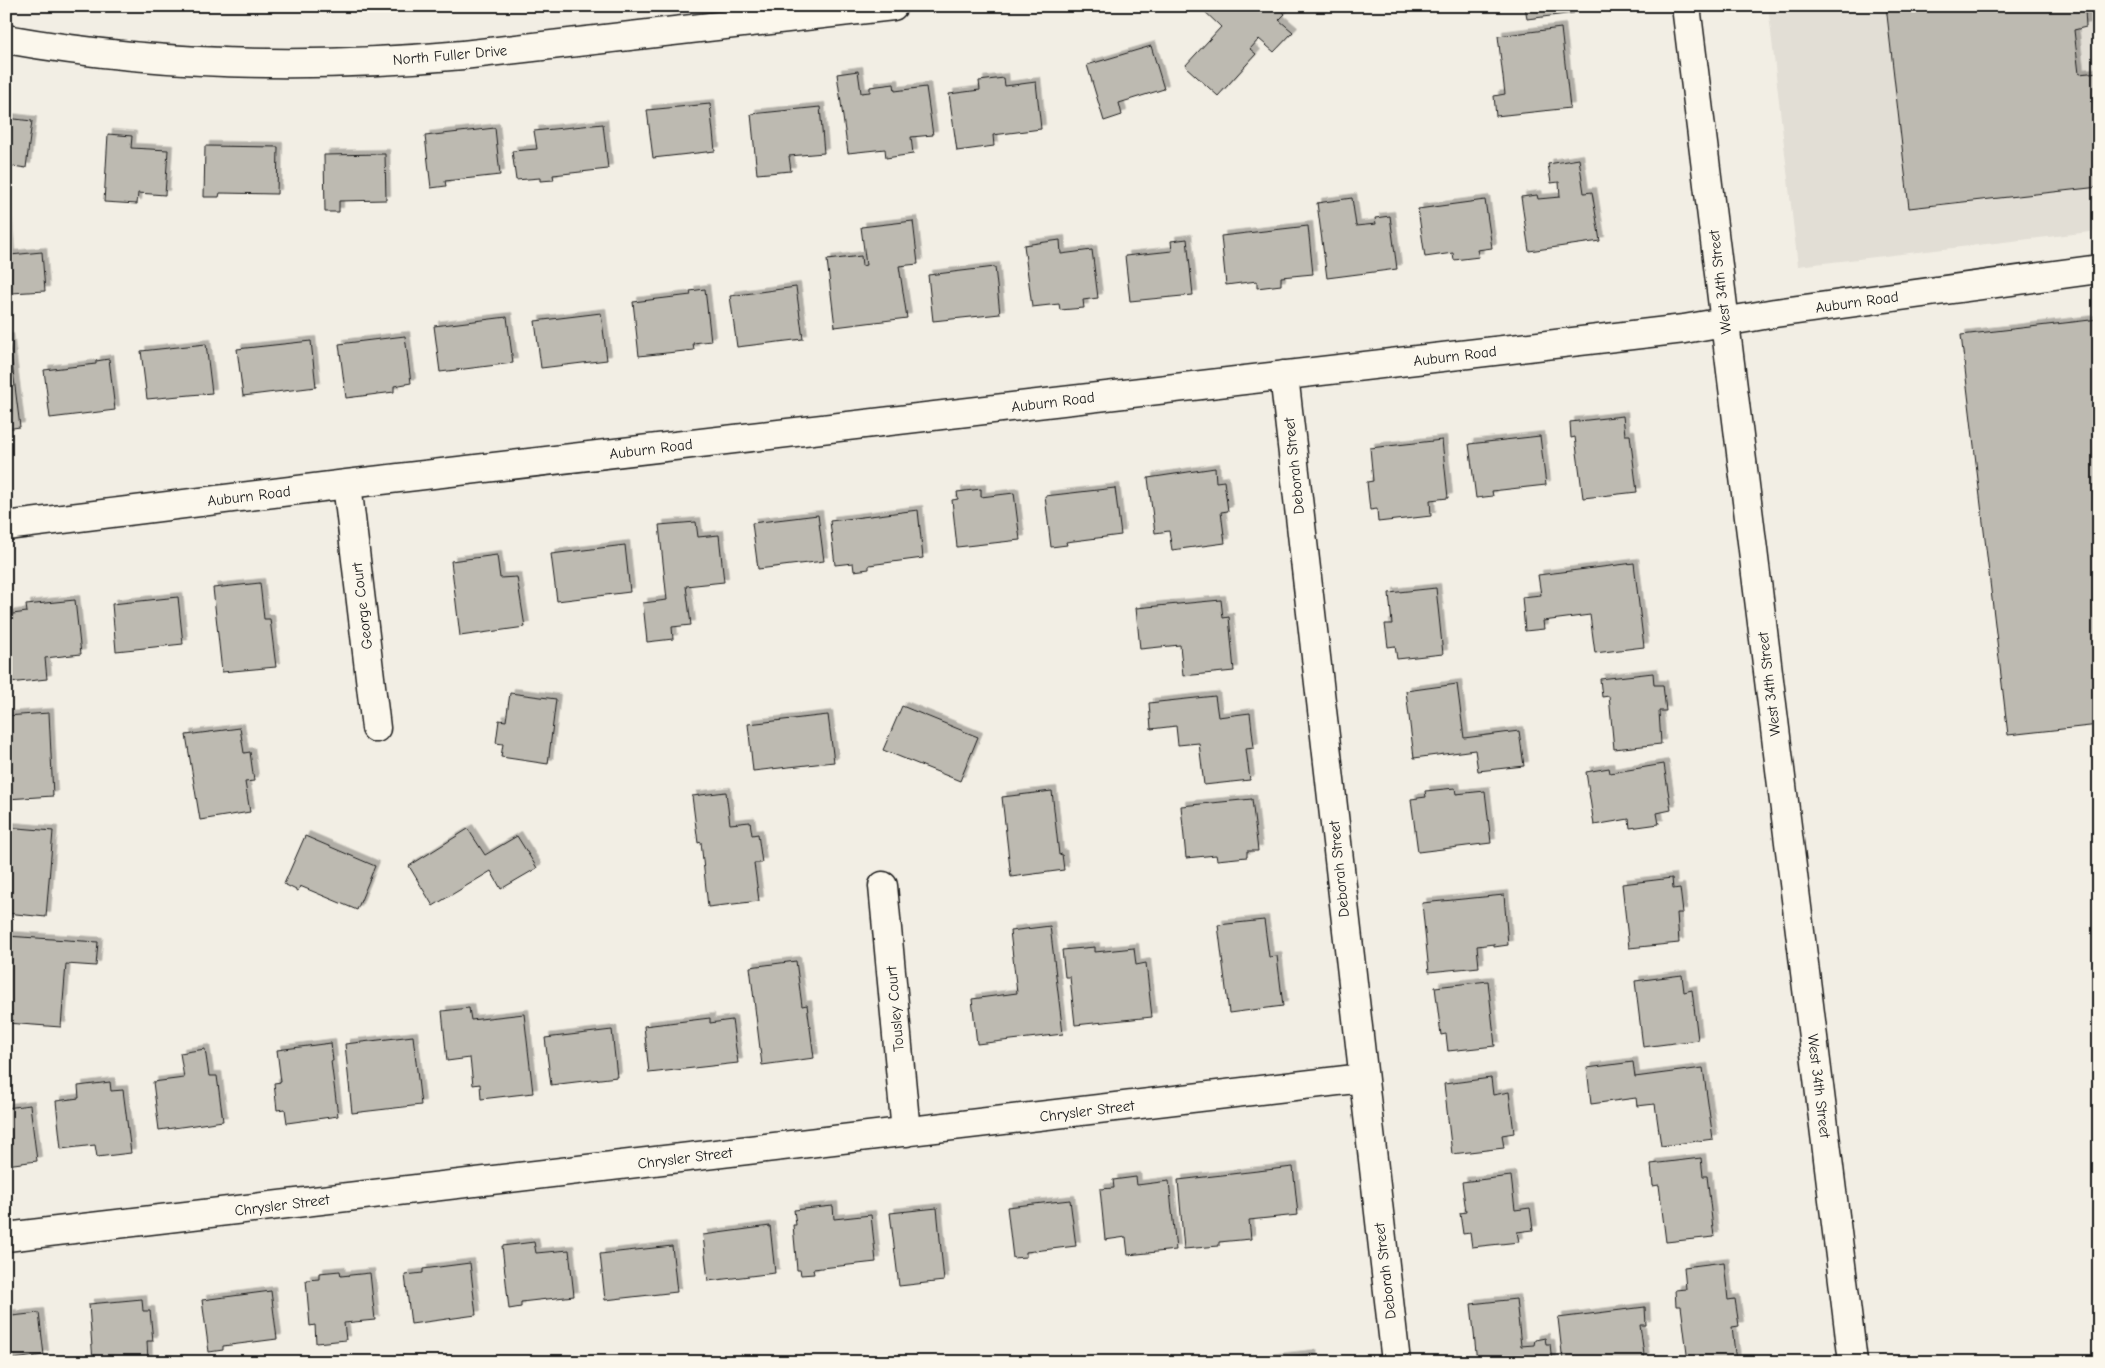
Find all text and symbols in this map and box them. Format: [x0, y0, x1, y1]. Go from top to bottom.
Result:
street label: North Fuller Drive [392, 41, 508, 69]
street label: West 34th Street [1705, 228, 1735, 335]
street label: Auburn Road [1814, 287, 1900, 317]
street label: Auburn Road [1412, 342, 1498, 370]
street label: Auburn Road [1010, 388, 1096, 416]
street label: Deborah Street [1280, 416, 1308, 515]
street label: Auburn Road [608, 435, 694, 463]
street label: Auburn Road [206, 482, 292, 510]
street label: George Court [348, 561, 376, 650]
street label: West 34th Street [1754, 630, 1784, 737]
street label: Deborah Street [1325, 819, 1353, 918]
street label: Tousley Court [882, 965, 908, 1053]
street label: West 34th Street [1804, 1033, 1834, 1140]
street label: Chrysler Street [1039, 1096, 1136, 1126]
street label: Chrysler Street [637, 1143, 734, 1173]
street label: Chrysler Street [234, 1190, 331, 1220]
street label: Deborah Street [1370, 1221, 1400, 1320]

